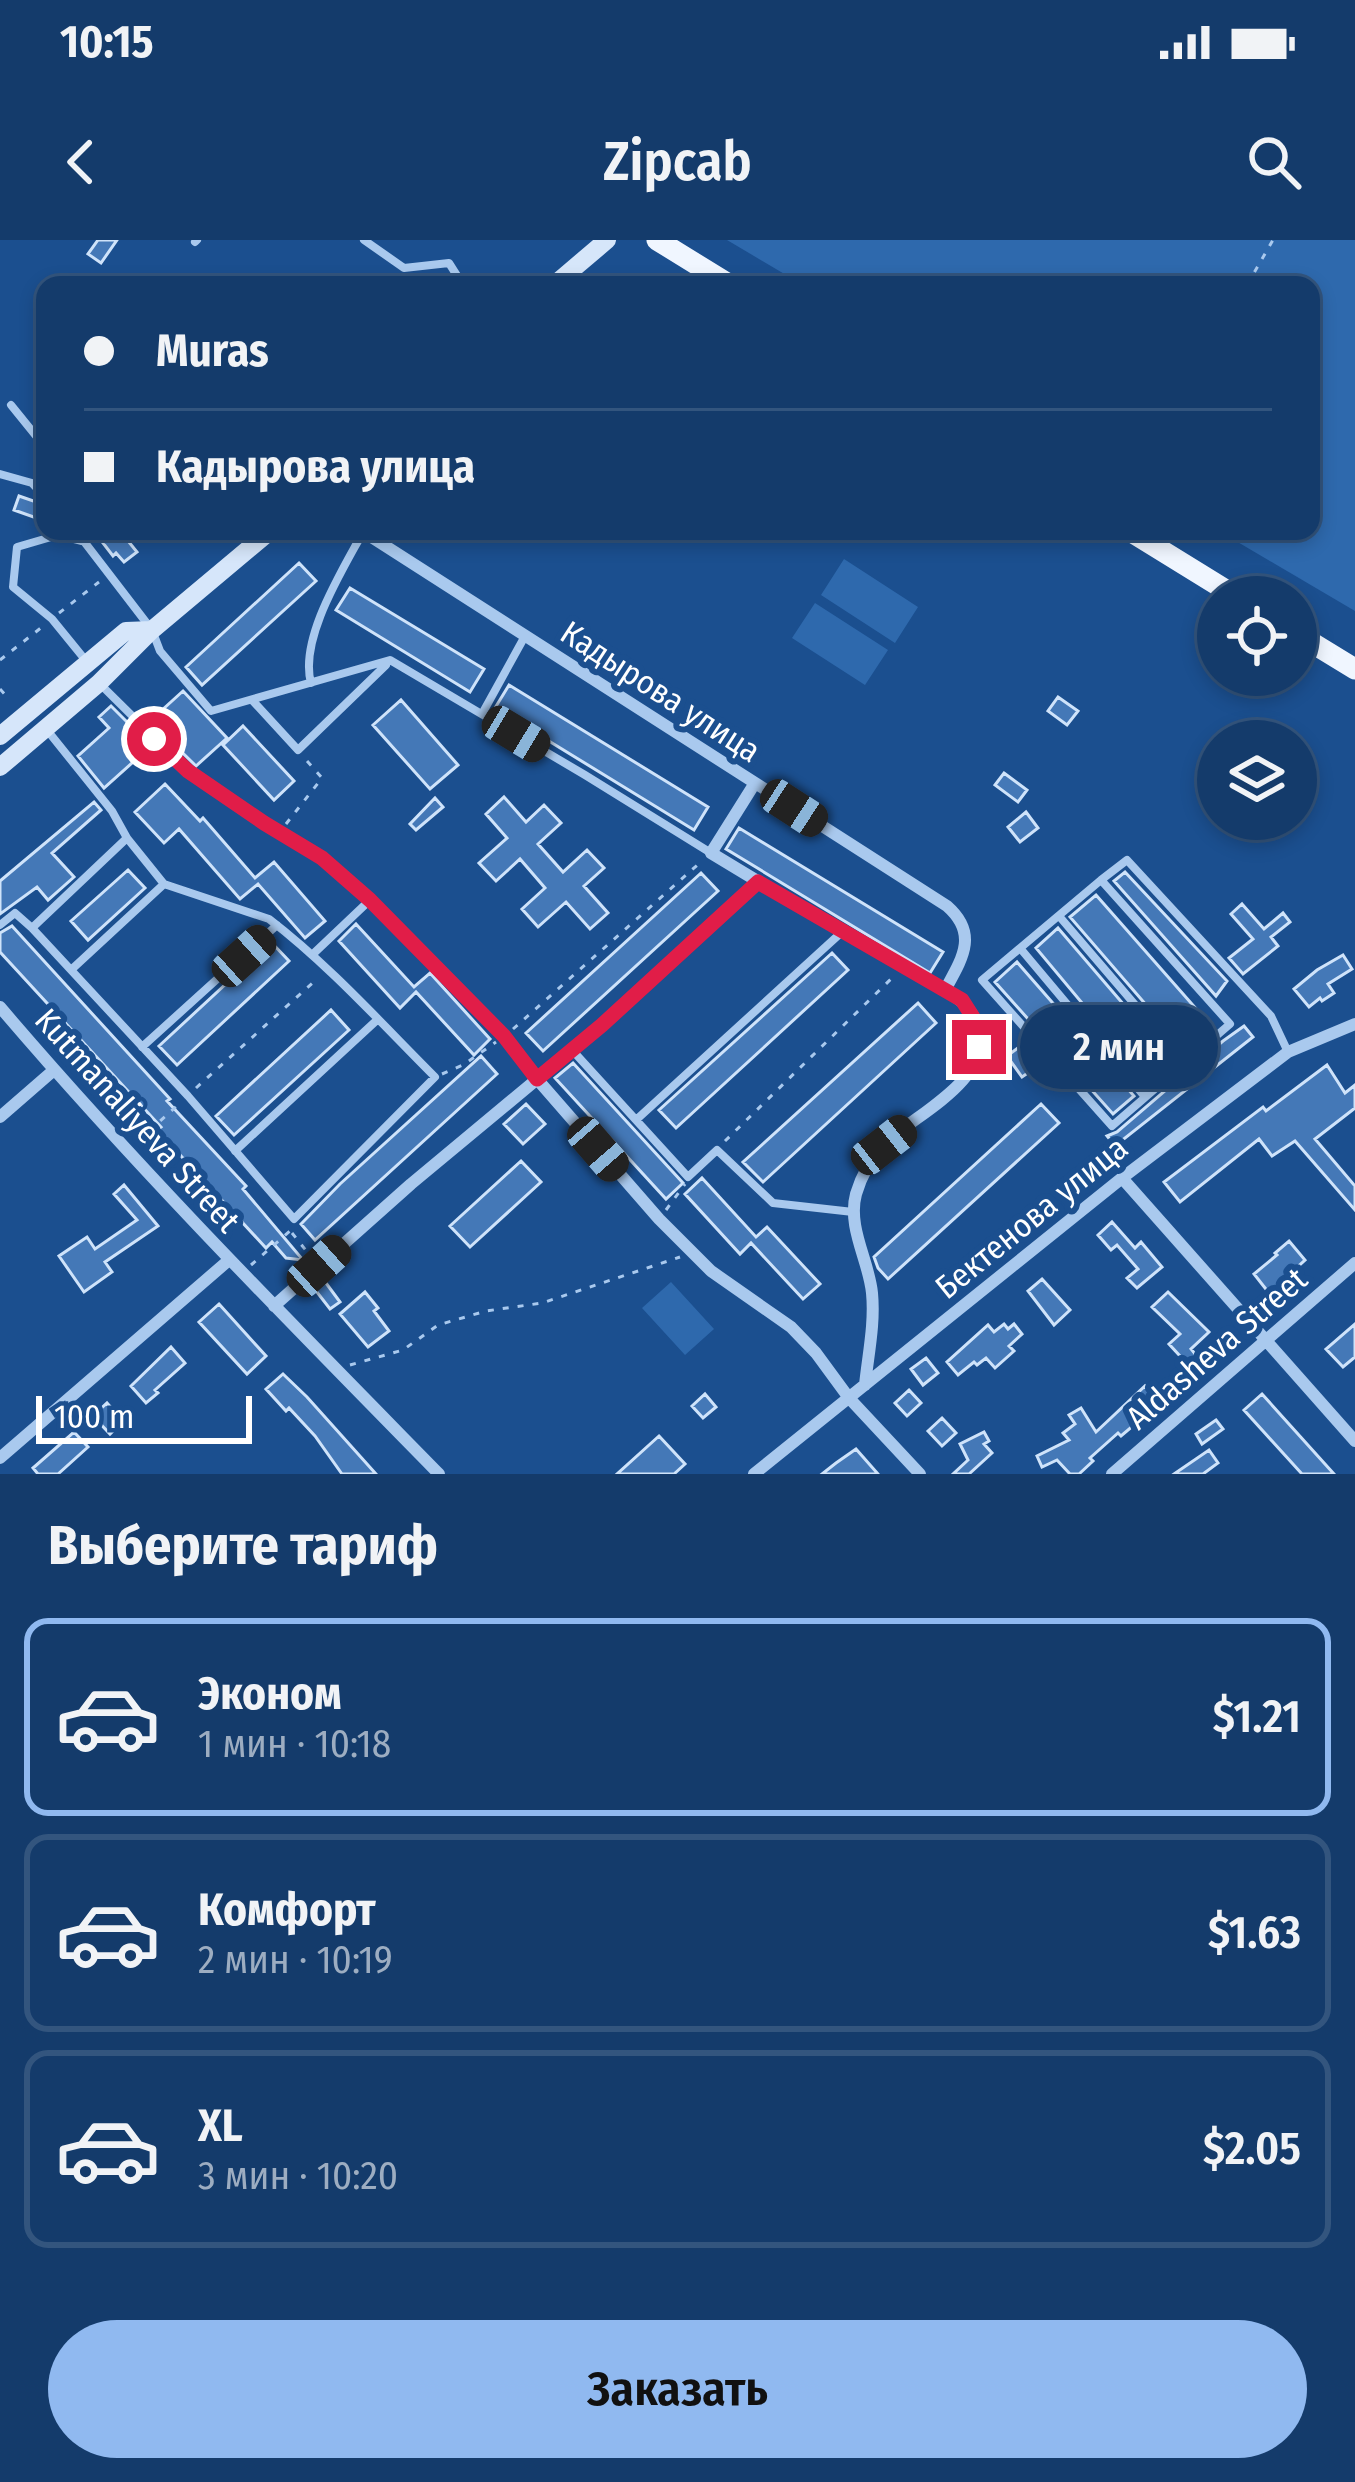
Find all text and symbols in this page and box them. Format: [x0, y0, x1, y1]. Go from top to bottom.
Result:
text: 10:15 [60, 15, 154, 69]
icon: back [48, 129, 114, 195]
icon: search [1241, 129, 1307, 195]
text: Zipcab [603, 130, 752, 194]
text: Muras [156, 324, 269, 378]
text: Кадырова улица [156, 440, 475, 494]
map controls [1197, 576, 1317, 840]
button: locate [1197, 576, 1317, 696]
street label: Кадырова улица [553, 612, 768, 771]
car [476, 700, 556, 768]
route start [127, 712, 181, 766]
button: layers [1197, 720, 1317, 840]
car [754, 773, 834, 843]
car [205, 919, 283, 993]
street label: Kutmanaliyeva Street [26, 1001, 248, 1241]
callout: 2 мин [1021, 1005, 1219, 1089]
route end [952, 1020, 1006, 1074]
text: 2 мин [1073, 1024, 1165, 1070]
car [845, 1109, 923, 1181]
car [561, 1110, 635, 1188]
street label: Бектенова улица [927, 1128, 1136, 1308]
car [280, 1229, 358, 1303]
street label: Aldasheva Street [1118, 1259, 1315, 1438]
scale bar [36, 1390, 252, 1443]
text: 100 m [54, 1397, 134, 1437]
text: Выберите тариф [48, 1514, 438, 1578]
icon: car [54, 1663, 162, 1771]
text: Эконом [198, 1667, 342, 1721]
text: $1.21 [1213, 1690, 1301, 1744]
text: 1 мин · 10:18 [198, 1721, 391, 1767]
icon: car [54, 1879, 162, 1987]
text: Комфорт [198, 1883, 376, 1937]
text: $1.63 [1208, 1906, 1301, 1960]
text: 2 мин · 10:19 [198, 1937, 393, 1983]
icon: car [54, 2095, 162, 2203]
text: XL [198, 2099, 243, 2153]
text: $2.05 [1203, 2122, 1301, 2176]
text: 3 мин · 10:20 [198, 2153, 398, 2199]
button: Заказать [48, 2320, 1307, 2458]

